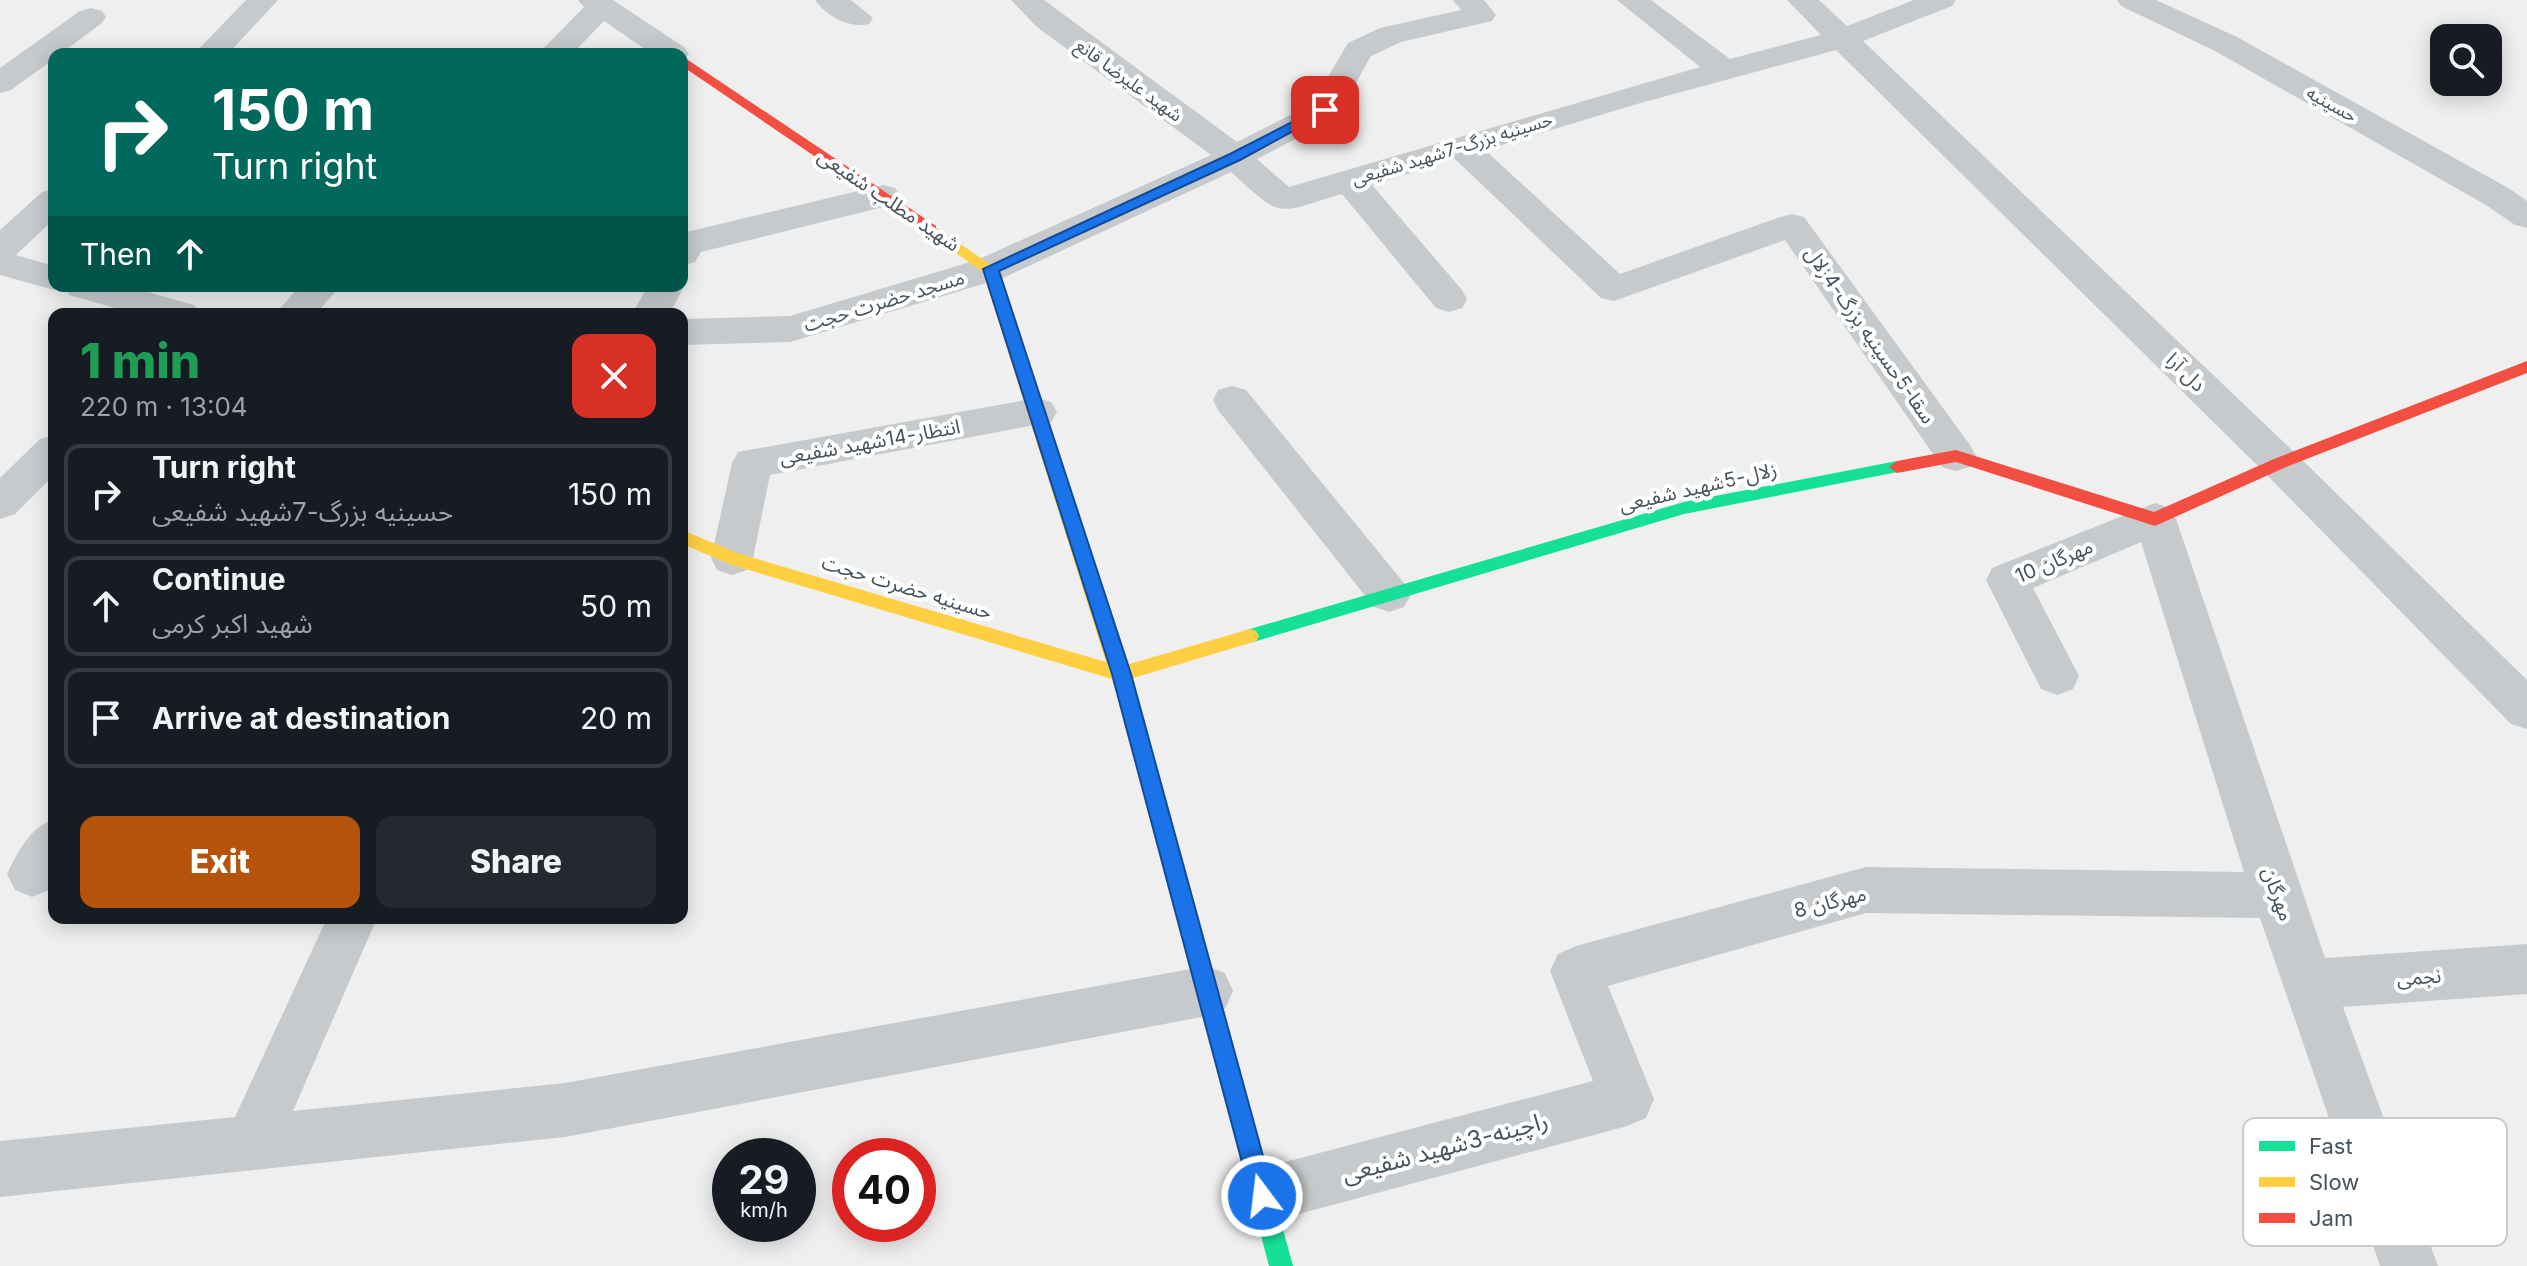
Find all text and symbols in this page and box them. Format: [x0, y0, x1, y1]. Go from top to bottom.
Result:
map controls [2430, 24, 2502, 96]
button: search [2430, 24, 2502, 96]
street label: شهید علیرضا قانع [1069, 34, 1186, 129]
text: 150 m [212, 76, 374, 144]
pin [1291, 76, 1359, 144]
icon: right [80, 80, 184, 184]
street label: حسینیه [2303, 82, 2361, 126]
icon: arrive [1303, 88, 1347, 132]
street label: حسینیه بزرگ-7شهید شفیعی [1349, 108, 1555, 190]
text: Turn right [212, 144, 377, 188]
street label: شهید مطلب شفیعی [814, 144, 964, 256]
icon: ahead [168, 232, 212, 276]
text: Then [80, 236, 152, 272]
street label: سقا-5حسینیه بزرگ-4زلال [1800, 242, 1940, 428]
street label: مسجد حضرت حجت [801, 265, 967, 337]
text: 1 min [80, 331, 200, 390]
button: close [572, 334, 656, 418]
street label: دل آرا [2161, 348, 2211, 396]
text: 220 m · 13:04 [80, 391, 248, 422]
street label: انتظار-14شهید شفیعی [778, 414, 962, 470]
text: Turn right [152, 449, 296, 485]
street label: زلال-5شهید شفیعی [1617, 457, 1779, 517]
icon: right [84, 472, 128, 516]
text: 150 m [568, 476, 652, 512]
text: حسینیه بزرگ-7شهید شفیعی [152, 496, 453, 527]
street label: مهرگان 10 [2012, 534, 2096, 588]
street label: حسینیه حضرت حجت [819, 550, 995, 624]
text: Continue [152, 561, 286, 597]
icon: ahead [84, 584, 128, 628]
text: 50 m [580, 588, 652, 624]
text: شهید اکبر کرمی [152, 608, 313, 639]
icon: arrive [84, 696, 128, 740]
text: Arrive at destination [152, 700, 450, 736]
text: 20 m [580, 700, 652, 736]
button: Exit [80, 816, 360, 908]
button: Share [376, 816, 656, 908]
street label: مهرگان [2257, 864, 2299, 924]
street label: مهرگان 8 [1791, 881, 1869, 923]
street label: نجمی [2396, 963, 2442, 991]
street label: راچینه-3شهید شفیعی [1339, 1106, 1551, 1189]
legend [2243, 1118, 2507, 1246]
text: Fast [2309, 1133, 2353, 1159]
speed limit sign: 40 [832, 1138, 936, 1242]
position arrow [1220, 1154, 1304, 1238]
text: 29 [738, 1155, 790, 1204]
text: Slow [2309, 1169, 2359, 1195]
text: km/h [740, 1198, 788, 1222]
text: Jam [2309, 1205, 2353, 1231]

